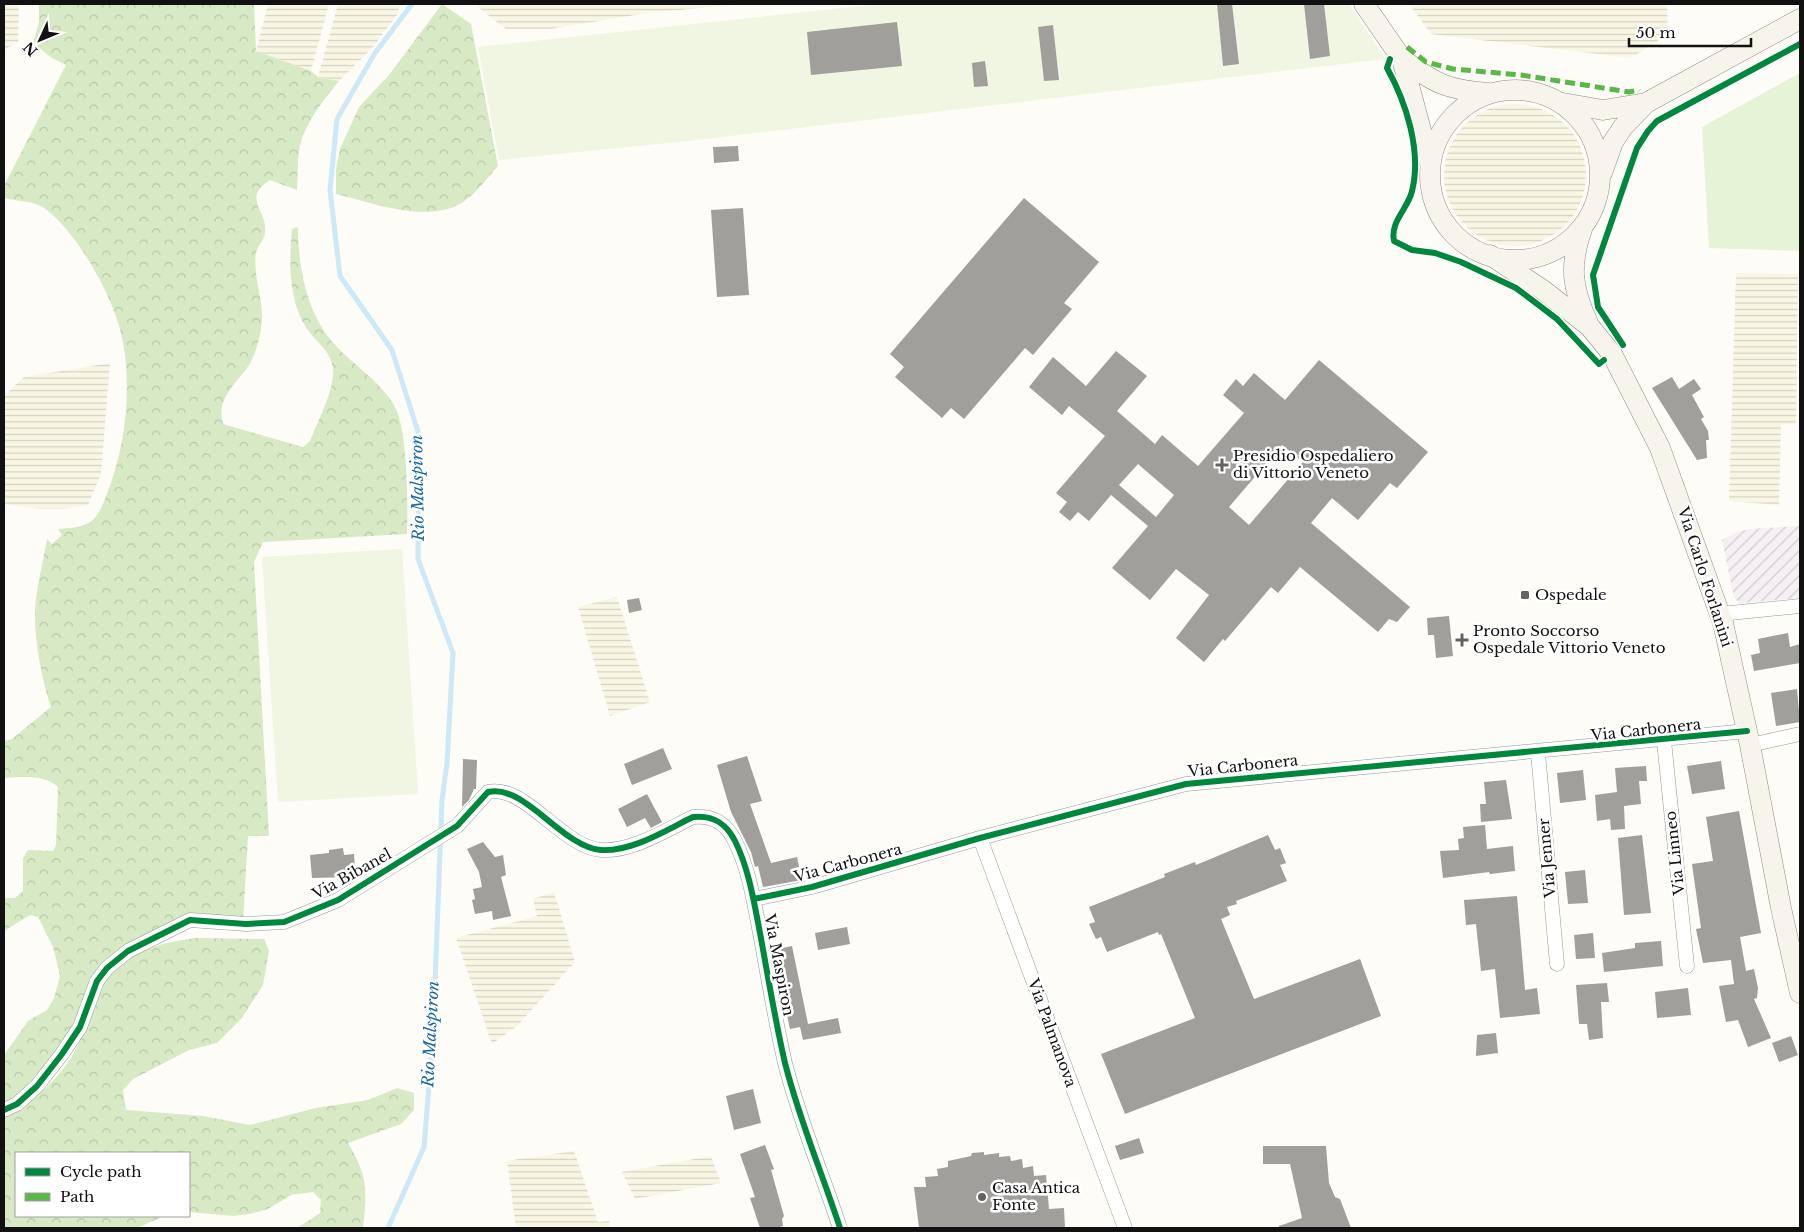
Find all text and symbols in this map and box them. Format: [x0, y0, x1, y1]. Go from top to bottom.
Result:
north arrow [15, 15, 65, 65]
scale bar [1629, 15, 1752, 47]
text: 50 m [1636, 23, 1676, 42]
text: N [20, 38, 42, 60]
water label: Rio Malspiron [406, 435, 428, 542]
place label: Presidio Ospedaliero di Vittorio Veneto [1233, 446, 1394, 482]
marker: Presidio Ospedaliero di Vittorio Veneto [1215, 458, 1229, 472]
street label: Via Carlo Forlanini [1674, 503, 1737, 649]
place label: Ospedale [1535, 585, 1607, 604]
marker: Ospedale [1519, 589, 1531, 601]
place label: Pronto Soccorso Ospedale Vittorio Veneto [1473, 621, 1666, 657]
marker: Pronto Soccorso Ospedale Vittorio Veneto [1455, 633, 1469, 647]
street label: Via Carbonera [1589, 714, 1703, 745]
street label: Via Carbonera [1186, 750, 1300, 781]
street label: Via Linneo [1661, 810, 1688, 897]
street label: Via Jenner [1533, 817, 1560, 900]
street label: Via Carbonera [791, 839, 904, 886]
street label: Via Bibanel [308, 844, 395, 904]
street label: Via Maspiron [760, 912, 799, 1017]
street label: Via Palmanova [1024, 975, 1081, 1090]
water label: Rio Malspiron [417, 980, 443, 1089]
legend [15, 1152, 190, 1217]
text: Cycle path [60, 1162, 142, 1181]
place label: Casa Antica Fonte [992, 1178, 1081, 1214]
text: Path [60, 1187, 94, 1206]
marker: Casa Antica Fonte [976, 1191, 988, 1203]

